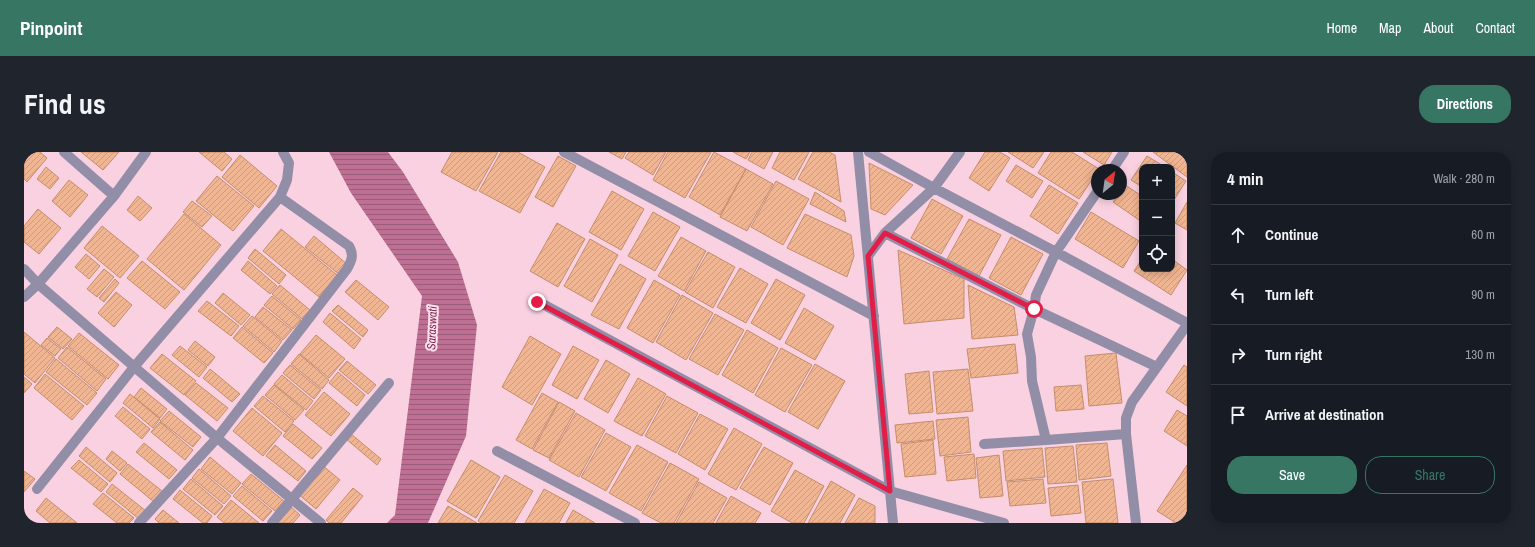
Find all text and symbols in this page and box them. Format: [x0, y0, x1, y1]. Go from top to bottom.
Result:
text: Pinpoint [20, 15, 82, 41]
text: Home [1326, 19, 1357, 37]
text: Map [1379, 19, 1401, 37]
text: About [1423, 19, 1453, 37]
text: Contact [1475, 19, 1515, 37]
text: Find us [24, 85, 106, 123]
button: Directions [1419, 85, 1511, 123]
north arrow [1091, 164, 1127, 200]
map controls [1139, 164, 1175, 272]
button: + [1139, 164, 1175, 200]
text: 4 min [1227, 167, 1263, 190]
text: Walk · 280 m [1433, 170, 1495, 187]
button: − [1139, 200, 1175, 236]
icon: ahead [1227, 224, 1249, 246]
text: Continue [1265, 224, 1318, 245]
text: 60 m [1471, 226, 1495, 243]
button: locate [1139, 236, 1175, 272]
icon: left [1227, 284, 1249, 306]
text: Turn left [1265, 284, 1313, 305]
text: 90 m [1471, 286, 1495, 303]
route end [528, 293, 546, 311]
route start [1025, 300, 1043, 318]
water label: Saraswati [423, 306, 441, 350]
icon: right [1227, 344, 1249, 366]
text: Turn right [1265, 344, 1322, 365]
text: 130 m [1465, 346, 1495, 363]
icon: arrive [1227, 404, 1249, 426]
text: Arrive at destination [1265, 404, 1384, 425]
button: Save [1227, 456, 1357, 494]
button: Share [1365, 456, 1495, 494]

